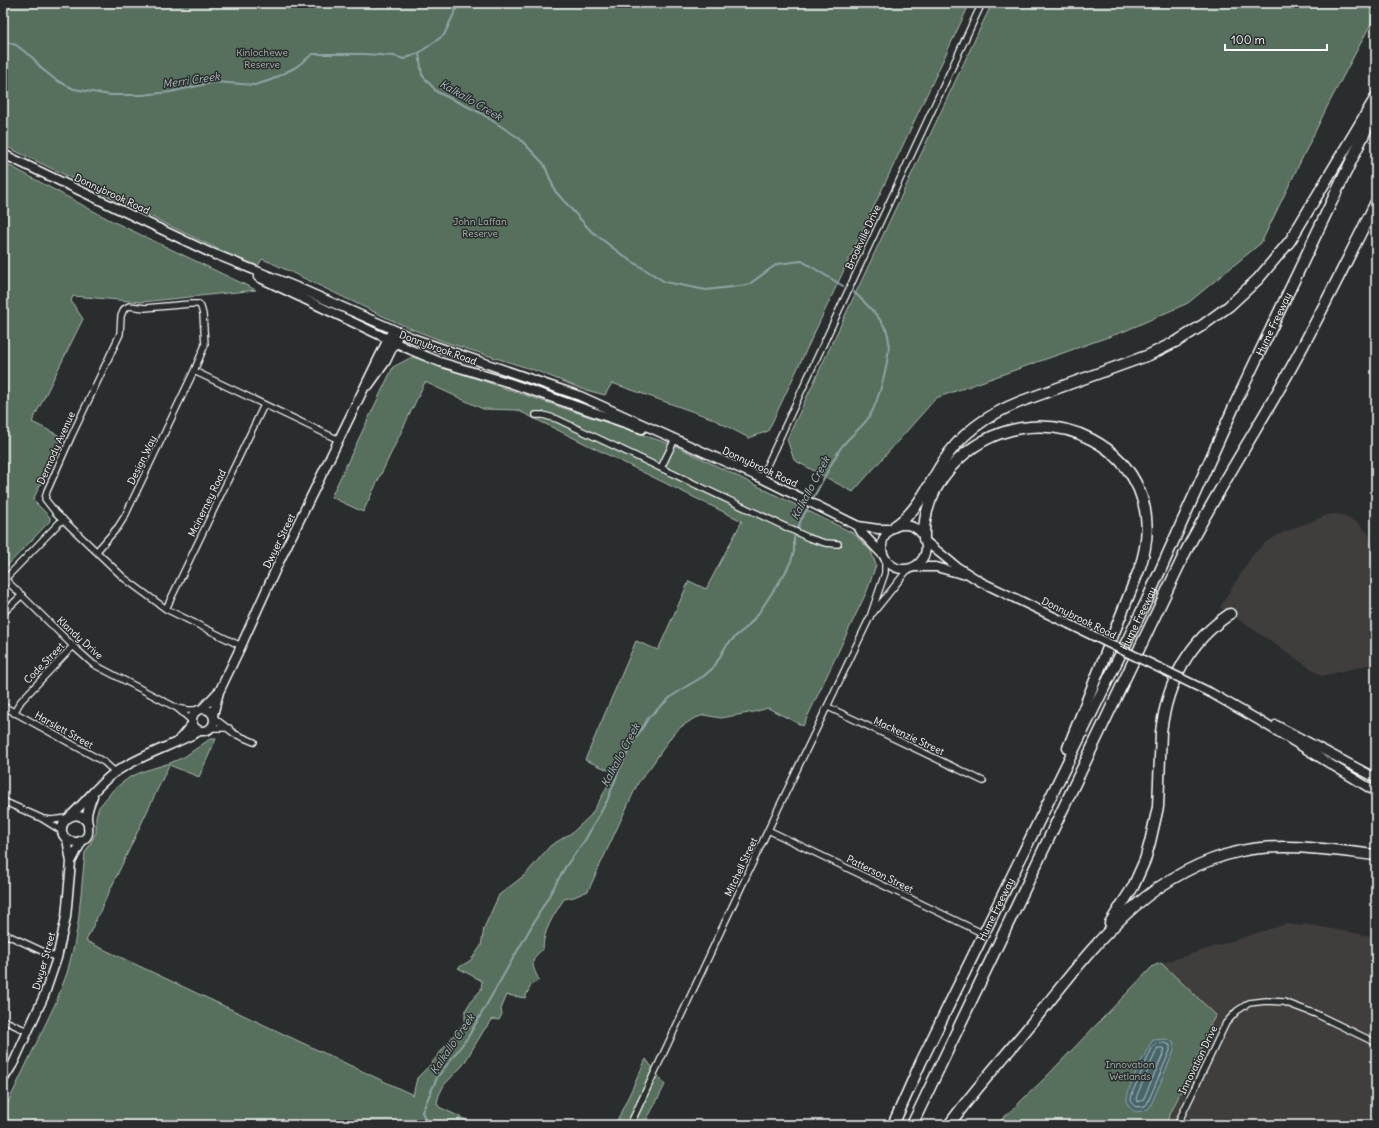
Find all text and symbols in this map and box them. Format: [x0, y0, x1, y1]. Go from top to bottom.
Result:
scale bar [1225, 26, 1327, 52]
text: 100 m [1231, 32, 1265, 47]
park label: Kinlochewe Reserve [236, 46, 288, 71]
water label: Merri Creek [161, 69, 222, 91]
water label: Kalkallo Creek [437, 76, 506, 124]
street label: Donnybrook Road [72, 171, 152, 217]
street label: Brookville Drive [842, 203, 884, 271]
park label: John Laffan Reserve [453, 215, 507, 240]
street label: Hume Freeway [1253, 290, 1294, 358]
street label: Donnybrook Road [397, 328, 479, 368]
street label: Dermody Avenue [34, 410, 78, 486]
street label: Design Way [125, 433, 159, 487]
street label: Donnybrook Road [720, 444, 800, 490]
water label: Kalkallo Creek [787, 453, 833, 522]
street label: Mcinerney Road [185, 467, 229, 539]
street label: Dwyer Street [260, 511, 298, 570]
street label: Hume Freeway [1117, 585, 1159, 652]
street label: Donnybrook Road [1039, 594, 1119, 642]
street label: Klandy Drive [54, 614, 106, 662]
street label: Code Street [21, 639, 67, 686]
street label: Harslett Street [32, 709, 96, 752]
street label: Mackenzie Street [872, 714, 947, 758]
water label: Kalkallo Creek [597, 720, 643, 789]
street label: Mitchell Street [722, 835, 761, 899]
street label: Patterson Street [845, 852, 916, 896]
street label: Hume Freeway [975, 876, 1017, 943]
street label: Dwyer Street [30, 930, 59, 991]
water label: Kalkallo Creek [427, 1010, 478, 1077]
street label: Innovation Drive [1176, 1023, 1220, 1097]
park label: Innovation Wetlands [1105, 1058, 1155, 1083]

